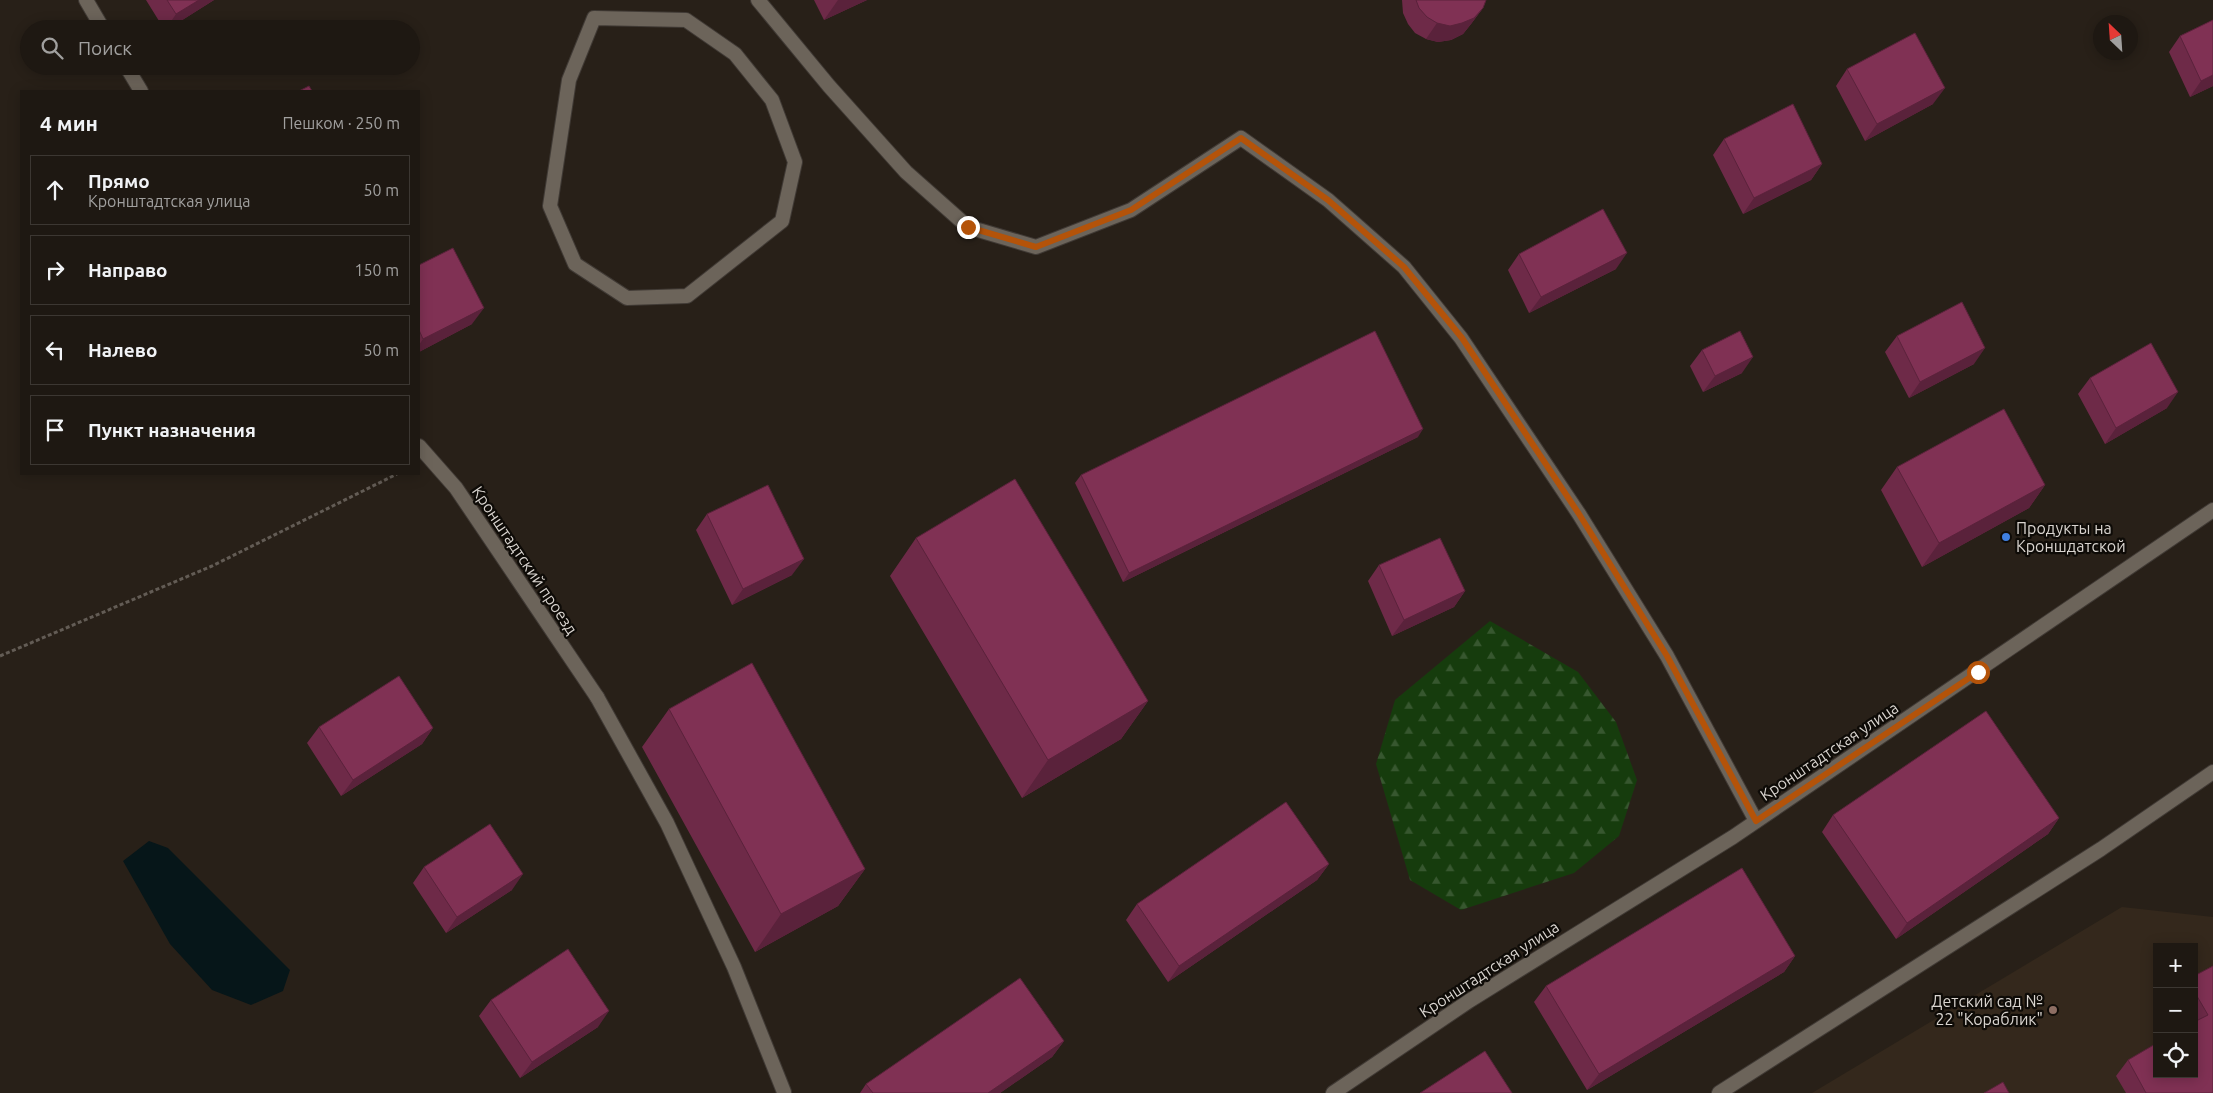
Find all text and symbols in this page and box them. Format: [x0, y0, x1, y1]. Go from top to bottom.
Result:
north arrow [2093, 15, 2138, 60]
search box [20, 20, 420, 75]
icon: search [38, 34, 66, 62]
text: Поиск [78, 37, 132, 59]
text: 4 мин [40, 111, 98, 135]
text: Пешком · 250 m [282, 114, 400, 132]
text: Прямо [88, 170, 150, 192]
icon: ahead [41, 176, 69, 204]
text: 50 m [363, 181, 399, 199]
text: Кронштадтская улица [88, 192, 251, 210]
route end [957, 216, 980, 239]
icon: right [41, 256, 69, 284]
text: Направо [88, 259, 168, 281]
text: 150 m [354, 261, 399, 279]
icon: left [41, 336, 69, 364]
text: Налево [88, 339, 157, 361]
text: 50 m [363, 341, 399, 359]
icon: arrive [41, 416, 69, 444]
text: Пункт назначения [88, 419, 256, 441]
street label: Кронштадтский проезд [469, 483, 581, 637]
place label: Продукты на Кроншдатской [2016, 519, 2126, 555]
marker: Продукты на Кроншдатской [2000, 531, 2012, 543]
route start [1967, 661, 1990, 684]
street label: Кронштадтская улица [1757, 698, 1901, 804]
street label: Кронштадтская улица [1416, 917, 1562, 1021]
map controls [2153, 943, 2198, 1078]
button: + [2153, 943, 2198, 988]
button: − [2153, 988, 2198, 1033]
place label: Детский сад № 22 "Кораблик" [1931, 992, 2043, 1028]
marker: Детский сад № 22 "Кораблик" [2047, 1004, 2059, 1016]
button: locate [2153, 1033, 2198, 1078]

